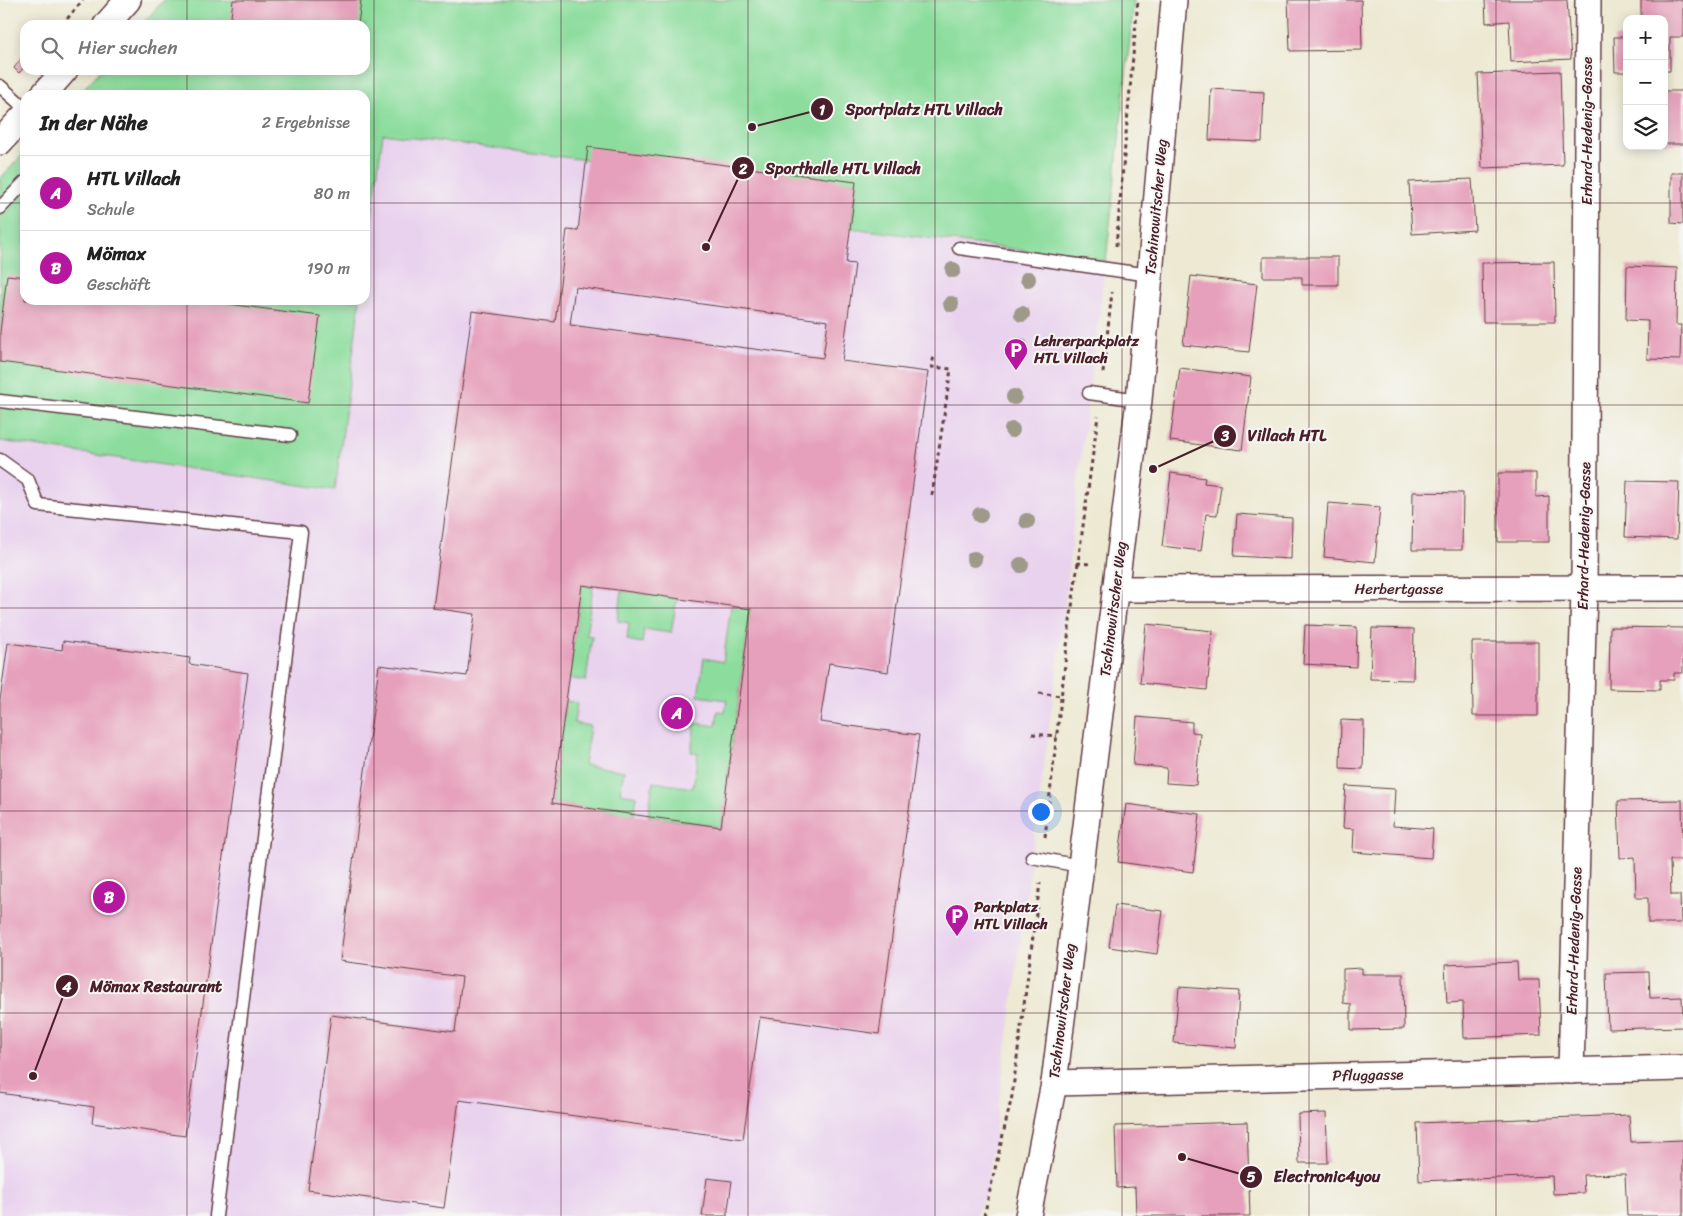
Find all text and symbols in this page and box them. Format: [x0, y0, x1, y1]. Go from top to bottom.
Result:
map controls [1623, 15, 1668, 150]
button: + [1623, 15, 1668, 60]
search box [20, 20, 370, 75]
text: Hier suchen [78, 31, 178, 64]
icon: search [38, 34, 66, 62]
street label: Erhard-Hedenig-Gasse [1574, 57, 1600, 205]
button: − [1623, 60, 1668, 105]
callout: Sportplatz HTL Villach [810, 94, 1012, 125]
text: Sportplatz HTL Villach [844, 95, 1003, 124]
text: 1 [819, 97, 826, 123]
text: In der Nähe [40, 104, 148, 142]
button: layers [1623, 105, 1668, 150]
text: 2 Ergebnisse [262, 108, 350, 137]
street label: Tschinowitscher Weg [1137, 137, 1175, 276]
callout: Sporthalle HTL Villach [730, 153, 931, 184]
text: Sporthalle HTL Villach [764, 154, 922, 183]
text: 2 [738, 156, 748, 182]
text: HTL Villach [87, 162, 181, 195]
text: A [51, 179, 61, 208]
text: 80 m [314, 179, 350, 208]
text: Schule [87, 195, 135, 224]
text: Mömax [87, 237, 146, 270]
text: B [51, 254, 61, 283]
text: 190 m [307, 254, 350, 283]
text: Geschäft [87, 270, 150, 299]
place label: Lehrerparkplatz HTL Villach [1033, 328, 1140, 371]
parking icon: Lehrerparkplatz HTL Villach [1003, 337, 1029, 371]
callout: Villach HTL [1212, 420, 1336, 451]
text: Villach HTL [1248, 421, 1327, 450]
text: 3 [1220, 423, 1230, 449]
street label: Erhard-Hedenig-Gasse [1570, 462, 1598, 610]
street label: Tschinowitscher Weg [1092, 539, 1134, 678]
street label: Herbertgasse [1355, 576, 1444, 602]
pin: A [661, 694, 693, 732]
your location [1028, 799, 1054, 825]
street label: Erhard-Hedenig-Gasse [1558, 866, 1590, 1016]
pin: B [93, 878, 125, 916]
place label: Parkplatz HTL Villach [973, 894, 1048, 937]
parking icon: Parkplatz HTL Villach [944, 903, 970, 937]
street label: Tschinowitscher Weg [1041, 941, 1083, 1080]
callout: Mömax Restaurant [55, 971, 233, 1002]
text: Mömax Restaurant [89, 972, 222, 1001]
text: 4 [61, 974, 72, 1000]
street label: Pfluggasse [1332, 1061, 1404, 1089]
callout: Electronic4you [1239, 1161, 1390, 1192]
text: Electronic4you [1274, 1162, 1381, 1191]
text: 5 [1246, 1164, 1256, 1190]

